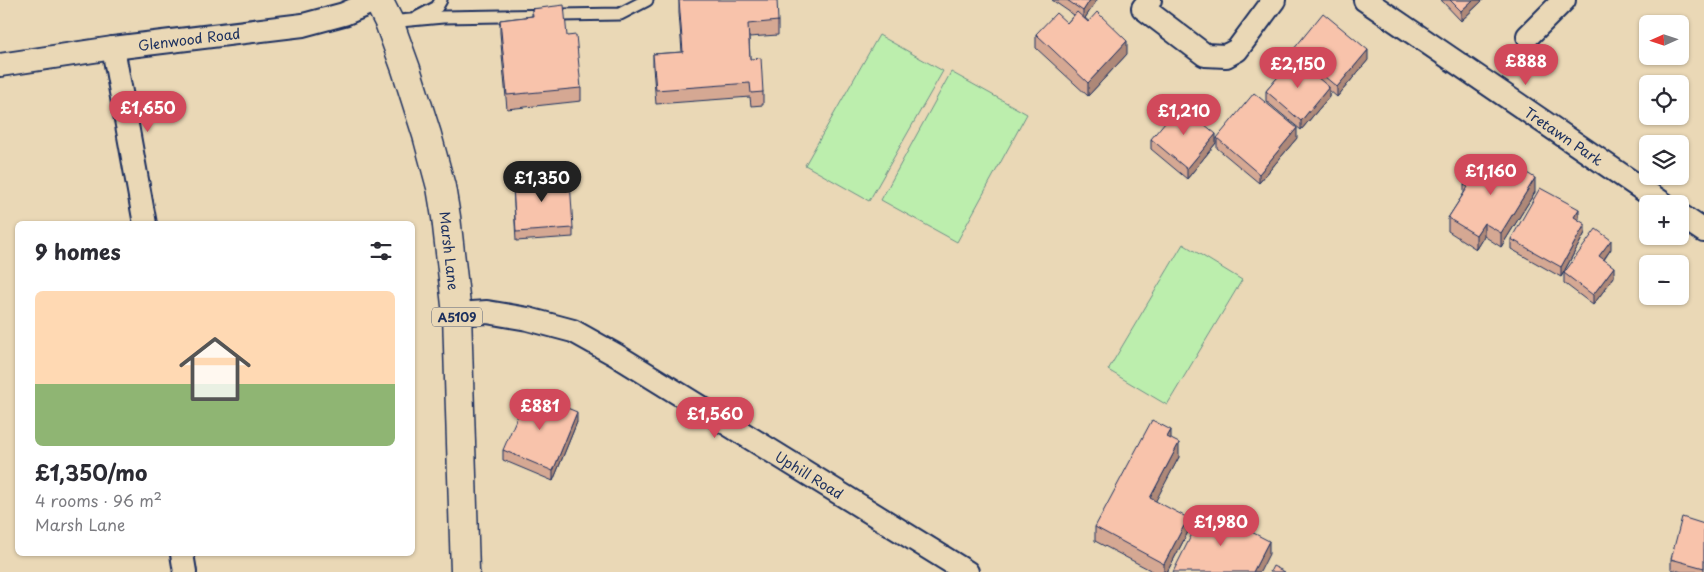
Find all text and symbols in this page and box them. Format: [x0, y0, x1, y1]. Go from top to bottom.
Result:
north arrow [1639, 15, 1689, 65]
map controls [1639, 15, 1689, 305]
street label: Glenwood Road [137, 22, 242, 55]
pin: £888 [1496, 44, 1556, 86]
pin: £2,150 [1257, 46, 1339, 89]
text: £888 [1505, 48, 1547, 72]
text: £2,150 [1271, 51, 1325, 75]
button: locate [1639, 75, 1689, 125]
pin: £1,650 [107, 90, 189, 133]
pin: £1,210 [1143, 94, 1225, 136]
text: £1,650 [120, 95, 176, 119]
text: £1,210 [1158, 98, 1210, 122]
street label: Tretawn Park [1520, 101, 1608, 170]
button: layers [1639, 135, 1689, 185]
pin: £1,160 [1450, 154, 1532, 196]
text: £1,160 [1465, 158, 1517, 182]
pin: £1,350 [501, 160, 583, 203]
text: £1,350 [514, 165, 570, 189]
button: + [1639, 195, 1689, 245]
street label: Marsh Lane [435, 210, 465, 291]
text: 9 homes [35, 235, 121, 267]
icon: filters [367, 237, 395, 265]
button: − [1639, 255, 1689, 305]
road number: A5109 [432, 308, 482, 326]
icon: home [170, 324, 260, 414]
pin: £881 [510, 388, 570, 431]
text: £881 [521, 393, 559, 417]
pin: £1,560 [674, 396, 756, 439]
text: £1,560 [687, 401, 743, 425]
street label: Uphill Road [771, 446, 848, 504]
text: £1,350/mo [35, 456, 147, 488]
text: 4 rooms · 96 m² [35, 488, 162, 512]
pin: £1,980 [1180, 504, 1262, 547]
text: £1,980 [1194, 509, 1248, 533]
text: Marsh Lane [35, 512, 125, 536]

